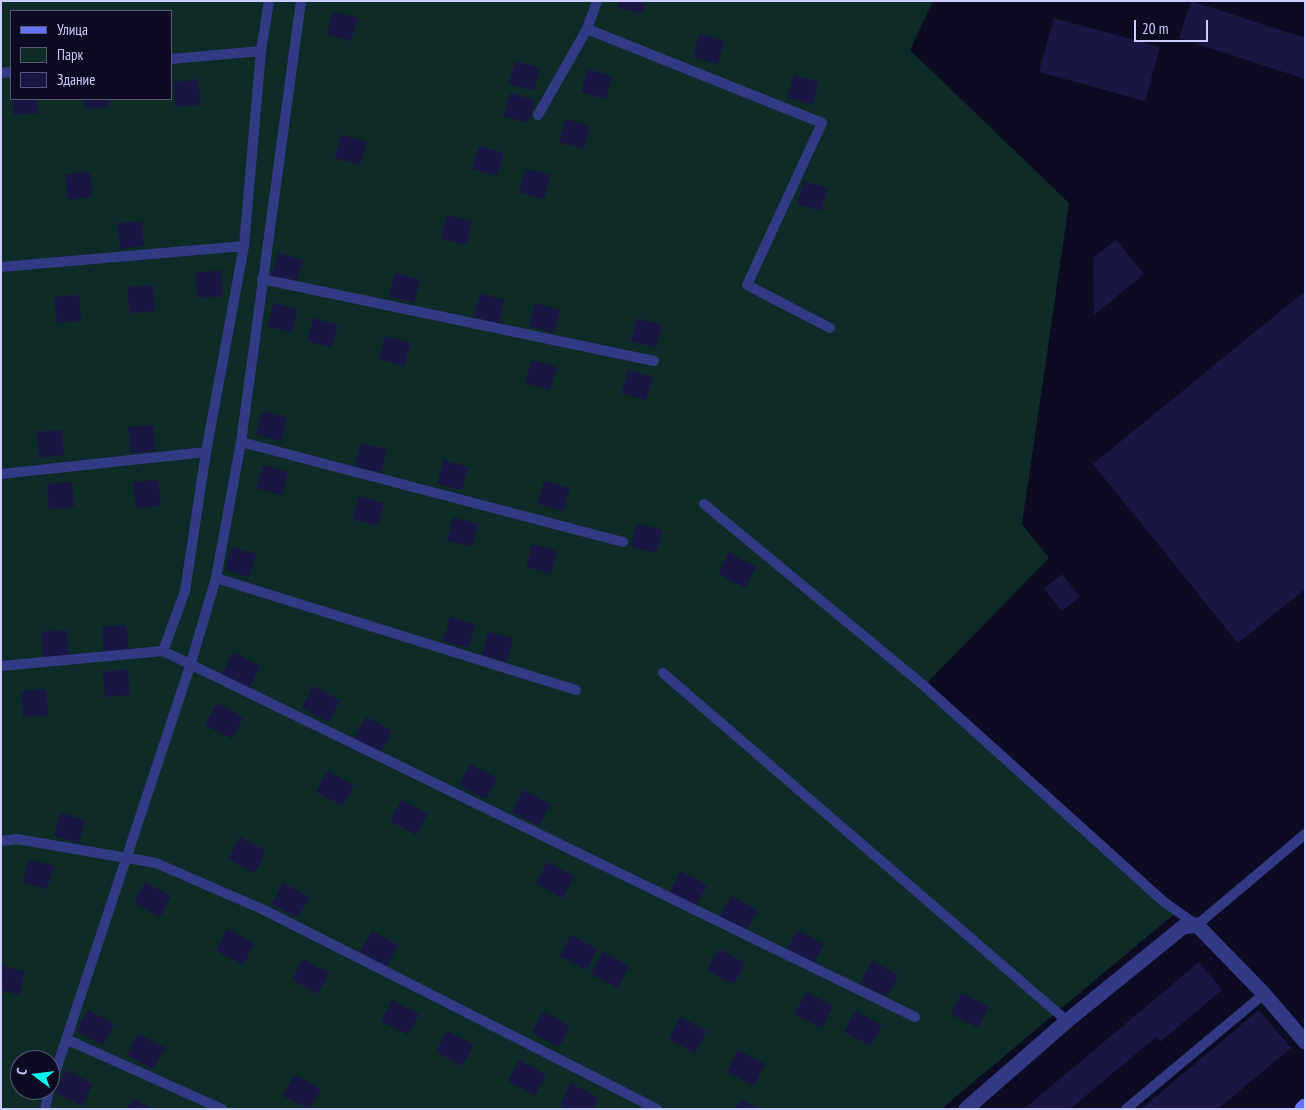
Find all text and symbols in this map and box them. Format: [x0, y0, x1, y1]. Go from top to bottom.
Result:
legend [10, 10, 172, 100]
scale bar [1136, 10, 1210, 42]
text: 20 m [1142, 19, 1168, 38]
text: Улица [57, 20, 88, 39]
text: Парк [57, 45, 83, 64]
text: Здание [57, 70, 95, 89]
north arrow [10, 1050, 60, 1100]
text: С [12, 1066, 31, 1077]

